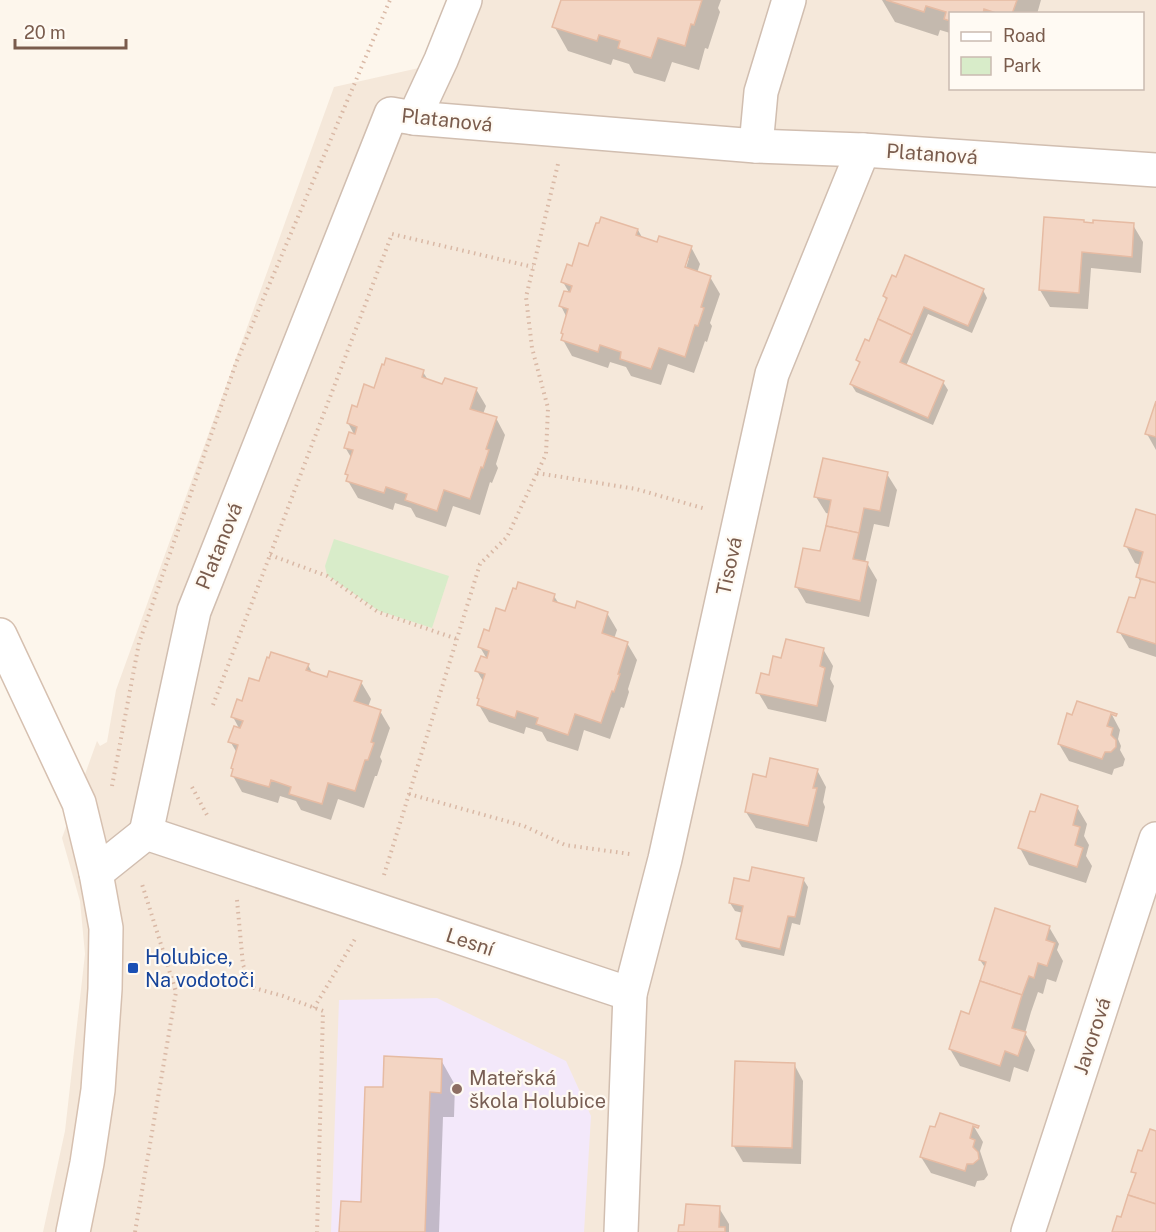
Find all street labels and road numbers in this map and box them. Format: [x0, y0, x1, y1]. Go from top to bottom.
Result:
street label: Platanová [400, 103, 494, 137]
street label: Platanová [885, 139, 979, 169]
street label: Platanová [191, 499, 247, 593]
street label: Tisová [711, 535, 747, 597]
street label: Lesní [443, 923, 498, 961]
street label: Javorová [1068, 995, 1116, 1077]

